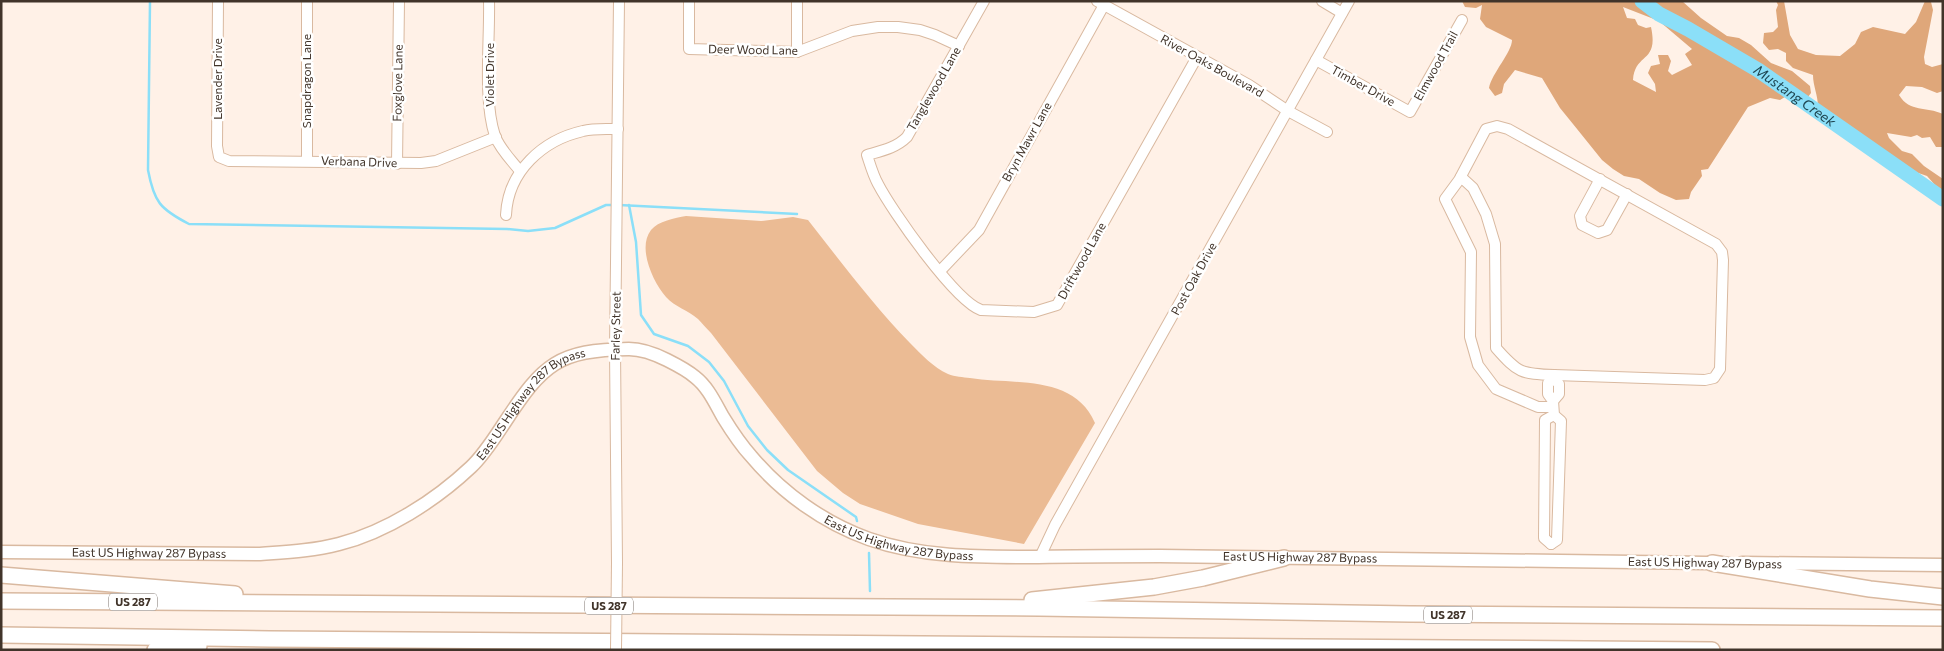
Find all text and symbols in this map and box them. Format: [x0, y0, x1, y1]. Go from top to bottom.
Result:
street label: Elmwood Trail [1410, 28, 1460, 103]
street label: River Oaks Boulevard [1159, 31, 1266, 99]
street label: Snapdragon Lane [299, 34, 313, 128]
street label: Lavender Drive [210, 38, 224, 120]
street label: Deer Wood Lane [708, 41, 798, 57]
street label: Violet Drive [482, 43, 496, 107]
street label: Foxglove Lane [389, 44, 405, 122]
street label: Tanglewood Lane [903, 44, 963, 133]
water label: Mustang Creek [1751, 61, 1840, 130]
street label: Timber Drive [1329, 62, 1398, 108]
street label: Bryn Mawr Lane [999, 99, 1054, 184]
street label: Verbana Drive [321, 153, 397, 169]
street label: Driftwood Lane [1054, 220, 1108, 301]
street label: Post Oak Drive [1167, 240, 1219, 317]
street label: Farley Street [607, 291, 623, 361]
street label: East US Highway 287 Bypass [473, 345, 586, 462]
street label: East US Highway 287 Bypass [822, 512, 974, 562]
street label: East US Highway 287 Bypass [72, 545, 226, 560]
street label: East US Highway 287 Bypass [1223, 548, 1377, 565]
street label: East US Highway 287 Bypass [1628, 554, 1782, 570]
road number: US 287 [109, 594, 157, 610]
road number: US 287 [585, 598, 633, 614]
road number: US 287 [1424, 606, 1472, 624]

